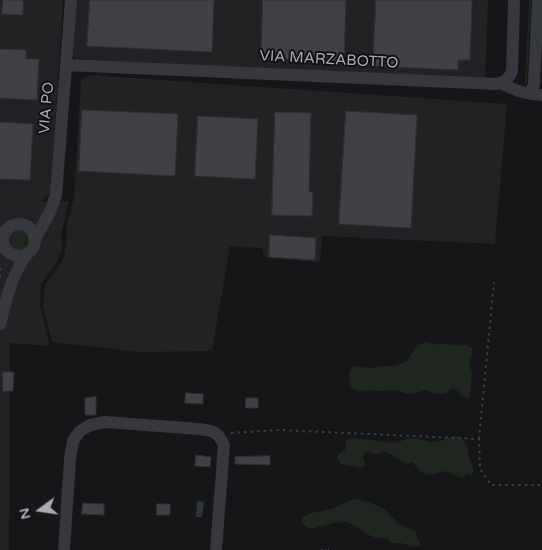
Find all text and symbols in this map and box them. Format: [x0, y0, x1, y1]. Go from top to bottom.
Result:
street label: VIA MARZABOTTO [259, 47, 399, 73]
street label: VIA PO [36, 81, 58, 135]
north arrow [15, 485, 65, 535]
text: N [15, 506, 35, 521]

